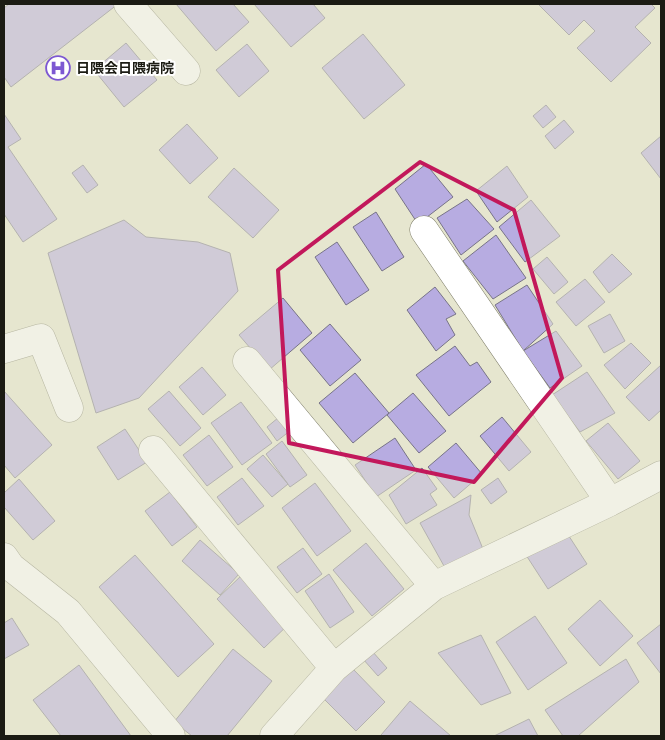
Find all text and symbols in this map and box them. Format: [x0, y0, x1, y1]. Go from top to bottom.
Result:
hospital icon: 日隈会日隈病院 [45, 55, 71, 81]
place label: 日隈会日隈病院 [76, 57, 174, 78]

